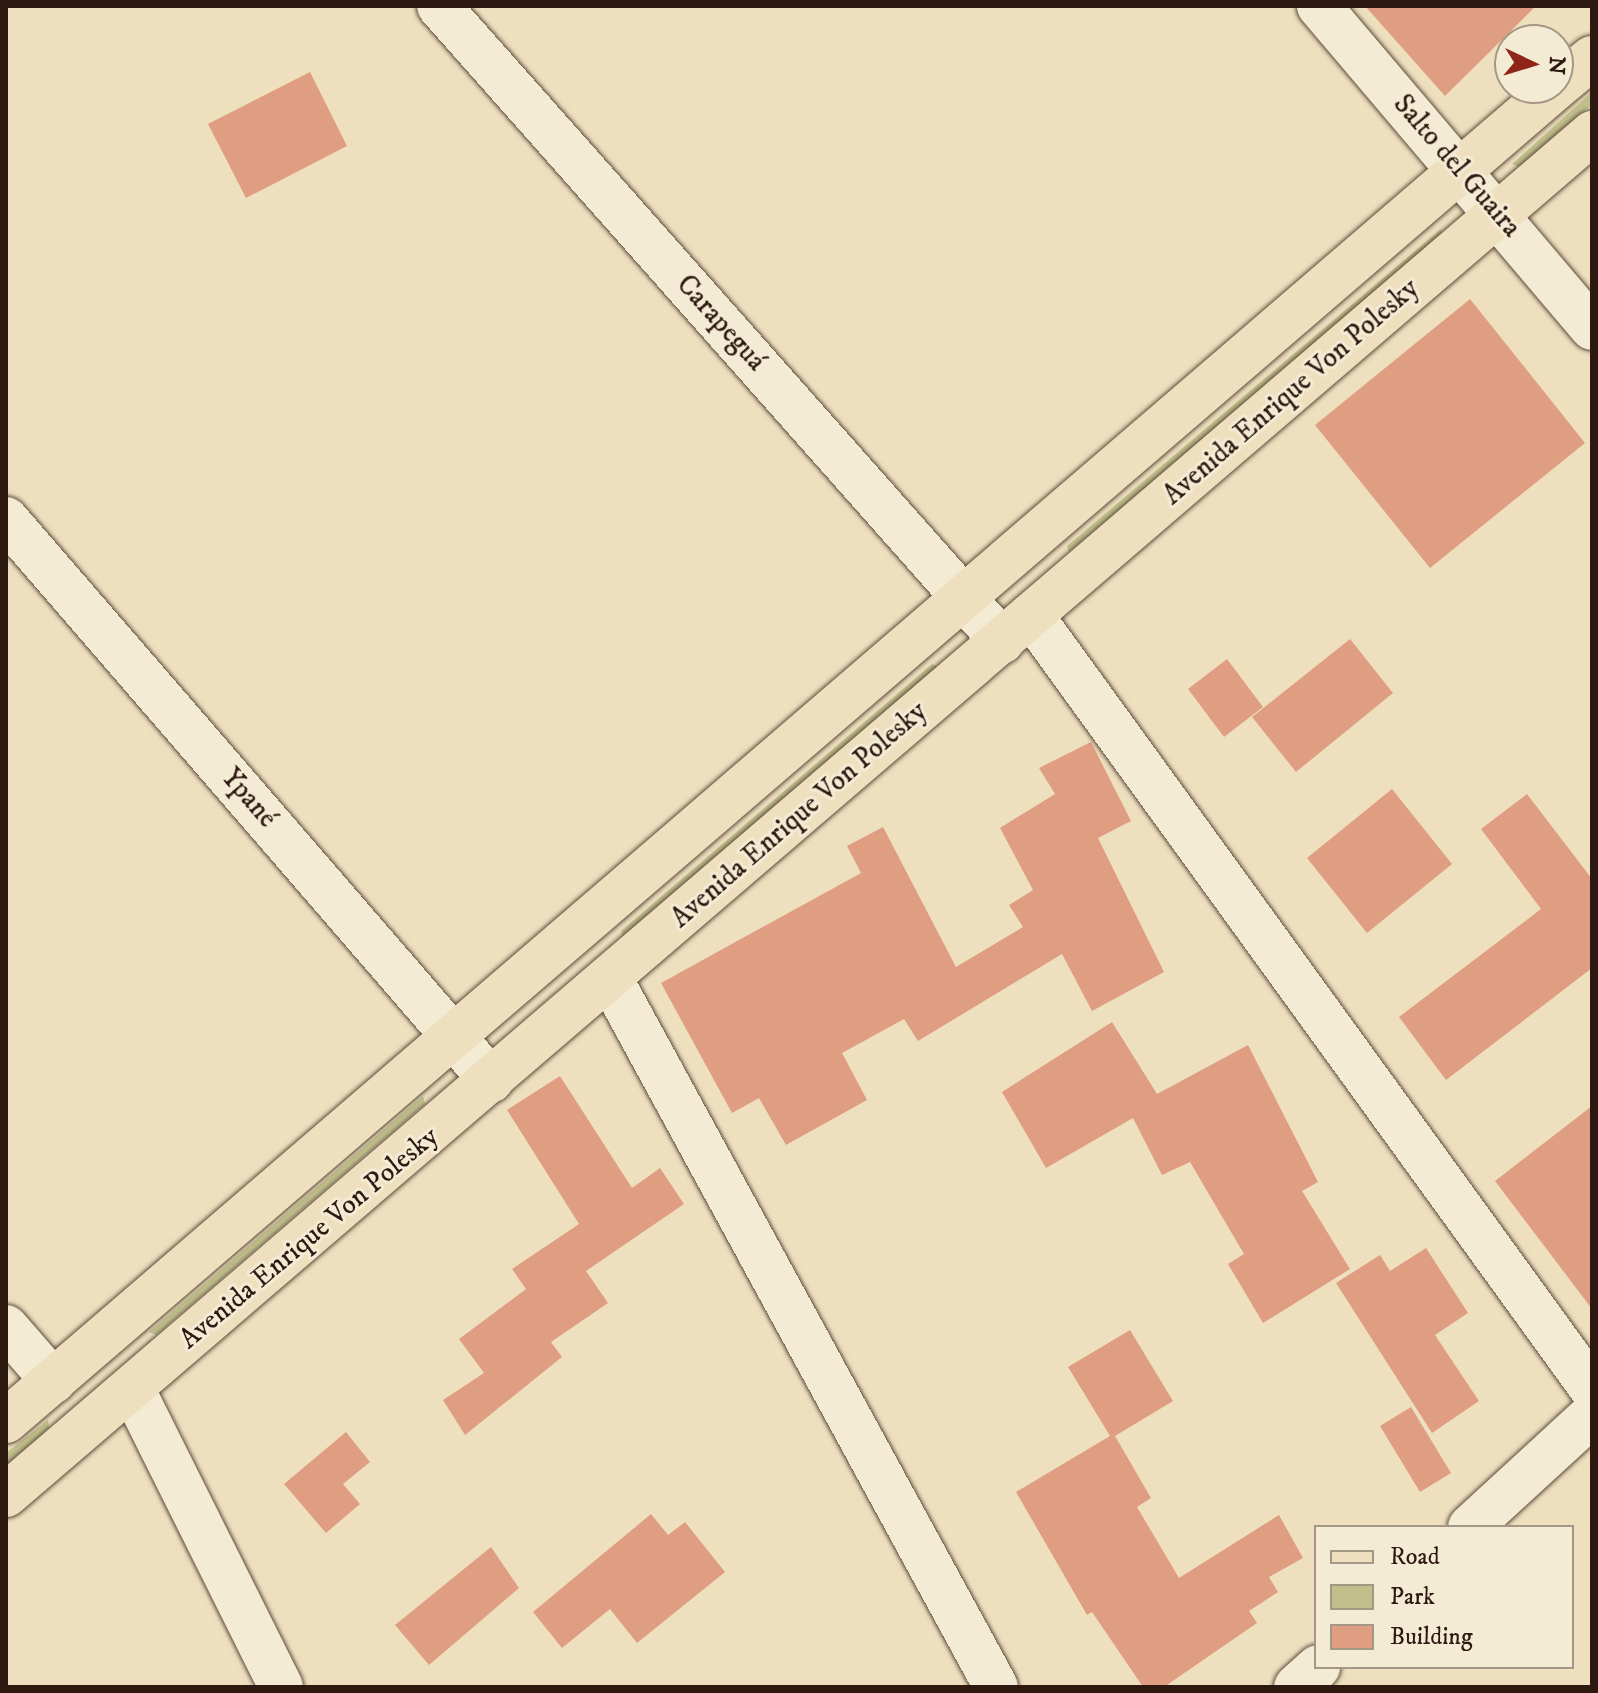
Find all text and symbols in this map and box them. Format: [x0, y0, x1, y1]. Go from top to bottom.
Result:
north arrow [1494, 24, 1574, 104]
text: N [1542, 56, 1571, 76]
street label: Salto del Guaira [1386, 88, 1528, 244]
street label: Carapeguá [669, 268, 773, 378]
street label: Avenida Enrique Von Polesky [1156, 272, 1426, 512]
street label: Avenida Enrique Von Polesky [664, 695, 934, 935]
street label: Ypané [214, 761, 284, 835]
street label: Avenida Enrique Von Polesky [173, 1120, 445, 1356]
legend [1314, 1525, 1574, 1669]
text: Road [1390, 1542, 1440, 1572]
text: Park [1390, 1582, 1435, 1612]
text: Building [1390, 1622, 1473, 1652]

